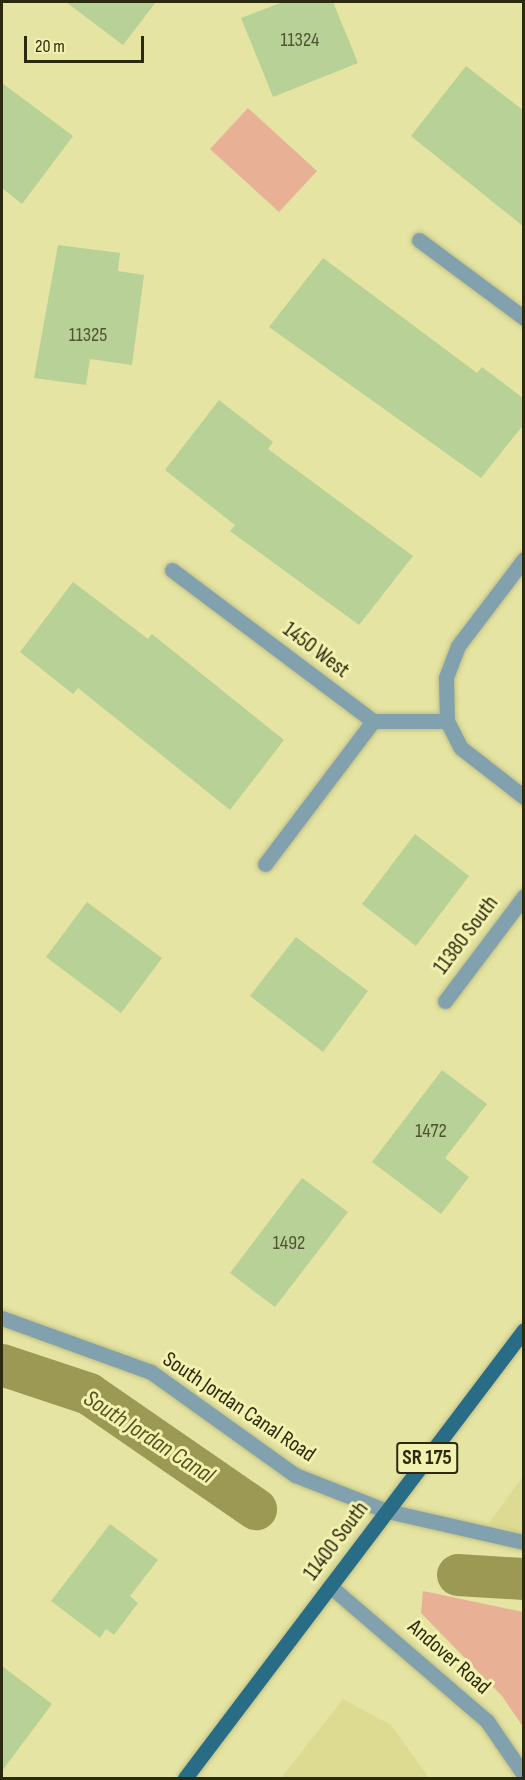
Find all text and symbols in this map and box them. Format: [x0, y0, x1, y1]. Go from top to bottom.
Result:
scale bar [27, 24, 147, 62]
house number: 11324 [281, 28, 319, 52]
text: 20 m [35, 36, 65, 57]
house number: 11325 [69, 323, 107, 347]
street label: 1450 West [278, 616, 354, 684]
street label: 11380 South [428, 891, 504, 979]
house number: 1472 [415, 1119, 447, 1143]
house number: 1492 [273, 1231, 305, 1255]
street label: South Jordan Canal Road [158, 1346, 320, 1468]
water label: South Jordan Canal [78, 1384, 220, 1490]
road number: SR 175 [396, 1440, 458, 1476]
street label: 11400 South [298, 1496, 374, 1586]
street label: Andover Road [402, 1614, 496, 1700]

